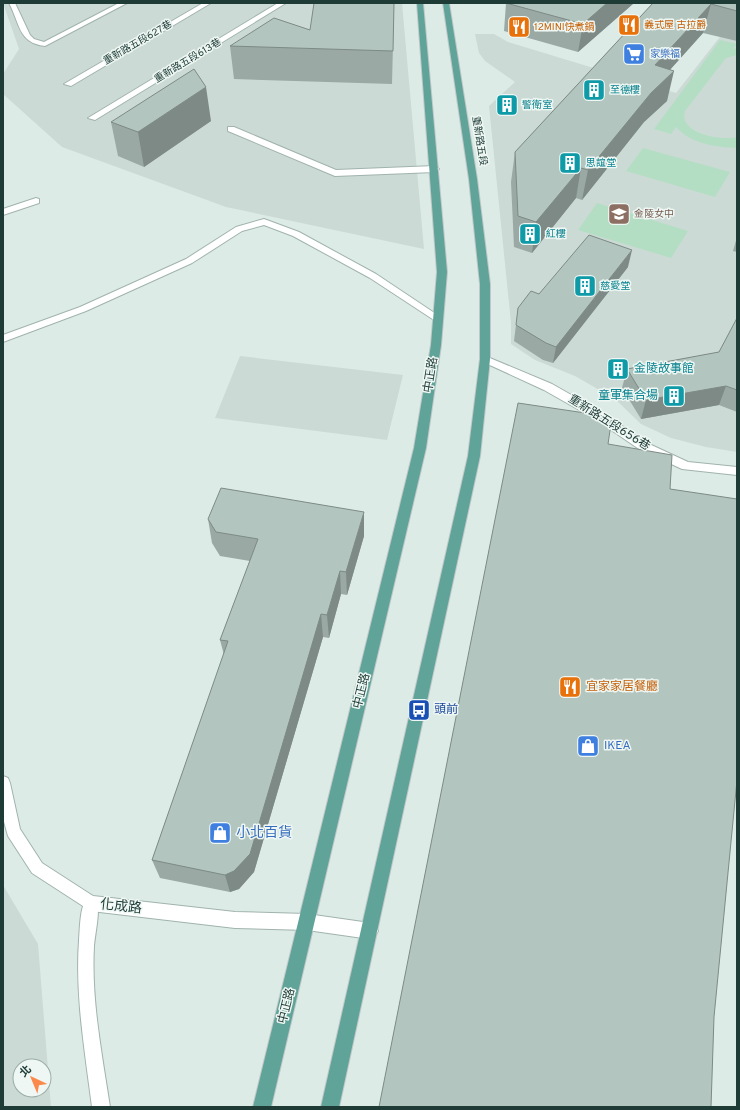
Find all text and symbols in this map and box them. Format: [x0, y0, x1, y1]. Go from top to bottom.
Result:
restaurant icon: 義式屋 古拉爵 [616, 12, 642, 38]
restaurant icon: 12MINI快煮鍋 [506, 14, 532, 40]
street label: 重新路五段627巷 [101, 18, 175, 68]
place label: 義式屋 古拉爵 [644, 19, 706, 32]
place label: 12MINI快煮鍋 [534, 21, 595, 34]
street label: 重新路五段613巷 [152, 36, 224, 86]
supermarket icon: 家樂福 [621, 41, 647, 67]
place label: 家樂福 [650, 48, 680, 61]
building icon: 至德樓 [581, 77, 607, 103]
place label: 至德樓 [610, 84, 640, 97]
building icon: 警衛室 [494, 92, 520, 118]
place label: 警衛室 [522, 99, 552, 112]
street label: 重新路五段 [469, 115, 489, 167]
building icon: 思誼堂 [557, 150, 583, 176]
place label: 思誼堂 [586, 157, 616, 170]
school or university icon: 金陵女中 [606, 201, 632, 227]
place label: 金陵女中 [634, 208, 674, 221]
building icon: 紅樓 [517, 221, 543, 247]
place label: 紅樓 [546, 228, 566, 241]
building icon: 慈愛堂 [572, 273, 598, 299]
place label: 慈愛堂 [600, 280, 630, 293]
street label: 中正路 [420, 356, 442, 394]
building icon: 金陵故事館 [605, 356, 631, 382]
place label: 金陵故事館 [634, 361, 694, 377]
building icon: 童軍集合場 [661, 383, 687, 409]
place label: 童軍集合場 [598, 388, 658, 404]
street label: 重新路五段656巷 [565, 391, 653, 455]
street label: 中正路 [350, 672, 374, 710]
restaurant icon: 宜家家居餐廳 [557, 674, 583, 700]
place label: 宜家家居餐廳 [586, 679, 658, 695]
bus stop icon: 頭前 [406, 697, 432, 723]
place label: 頭前 [434, 702, 458, 718]
shop icon: IKEA [575, 733, 601, 759]
place label: IKEA [604, 738, 631, 754]
shop icon: 小北百貨 [207, 820, 233, 846]
place label: 小北百貨 [236, 824, 292, 842]
street label: 化成路 [99, 895, 143, 918]
street label: 中正路 [275, 987, 299, 1025]
north arrow [12, 1058, 52, 1098]
text: 北 [17, 1063, 35, 1080]

